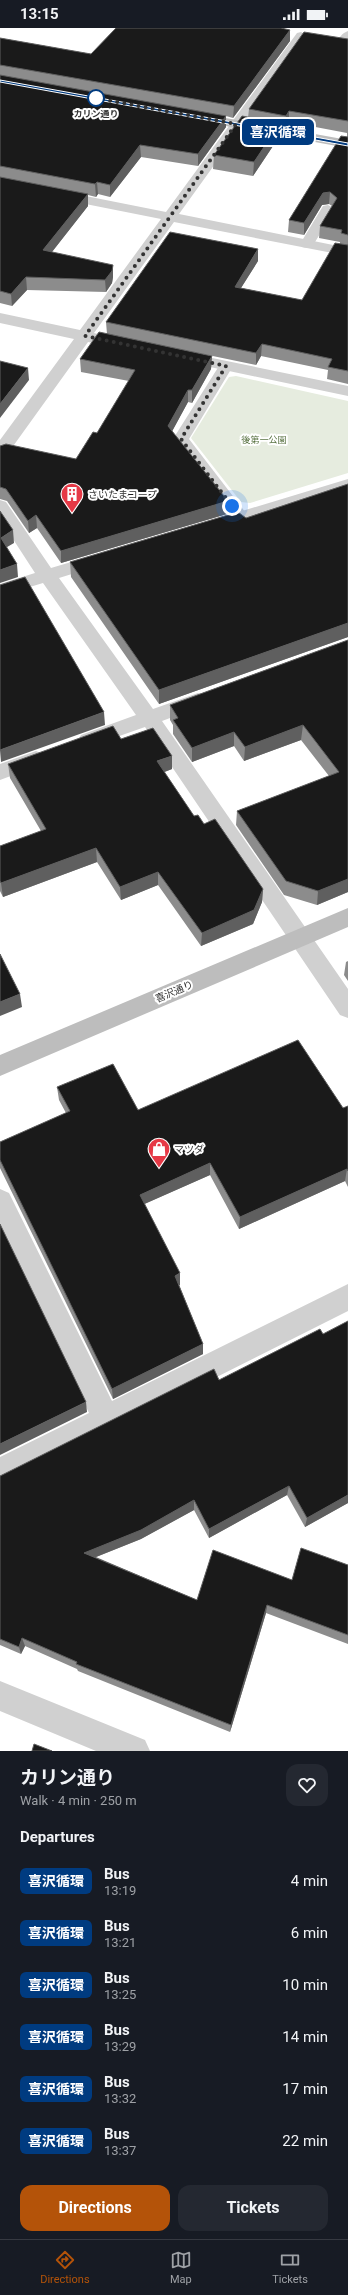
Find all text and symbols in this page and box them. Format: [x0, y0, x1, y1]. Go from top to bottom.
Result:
text: 13:15 [20, 5, 59, 23]
marker: カリン通り [87, 89, 105, 107]
place label: カリン通り [73, 109, 119, 119]
line badge: 喜沢循環 [250, 119, 306, 145]
text: 喜沢循環 [250, 124, 306, 140]
park label: 後第一公園 [240, 435, 287, 445]
building icon: さいたまコープ [59, 481, 85, 514]
place label: さいたまコープ [88, 489, 157, 500]
your location [222, 496, 242, 516]
street label: 喜沢通り [154, 979, 195, 1004]
shop icon: マツダ [146, 1136, 172, 1169]
place label: マツダ [174, 1144, 204, 1155]
button: heart [286, 1764, 328, 1806]
text: カリン通り [20, 1766, 115, 1789]
text: Walk · 4 min · 250 m [20, 1793, 137, 1808]
text: Departures [20, 1828, 95, 1846]
text: Bus [104, 1865, 130, 1883]
text: 4 min [291, 1872, 328, 1890]
text: 喜沢循環 [28, 1873, 84, 1889]
text: 13:19 [104, 1883, 136, 1898]
text: Bus [104, 1917, 130, 1935]
text: 6 min [291, 1924, 328, 1942]
text: 喜沢循環 [28, 1925, 84, 1941]
text: 13:21 [104, 1935, 136, 1950]
text: Bus [104, 1969, 130, 1987]
text: 10 min [282, 1976, 328, 1994]
text: 喜沢循環 [28, 1977, 84, 1993]
text: 13:25 [104, 1987, 136, 2002]
text: Bus [104, 2021, 130, 2039]
text: 14 min [282, 2028, 328, 2046]
text: 喜沢循環 [28, 2029, 84, 2045]
text: 13:29 [104, 2039, 136, 2054]
text: Bus [104, 2073, 130, 2091]
text: 17 min [282, 2080, 328, 2098]
text: 喜沢循環 [28, 2081, 84, 2097]
text: 13:32 [104, 2091, 136, 2106]
text: Bus [104, 2125, 130, 2143]
text: 22 min [282, 2132, 328, 2150]
text: 喜沢循環 [28, 2133, 84, 2149]
text: 13:37 [104, 2143, 136, 2158]
button: Directions [20, 2185, 170, 2231]
button: Tickets [178, 2185, 328, 2231]
tab: Directions [40, 2249, 90, 2286]
tab: Map [170, 2249, 192, 2286]
tab: Tickets [272, 2249, 308, 2286]

